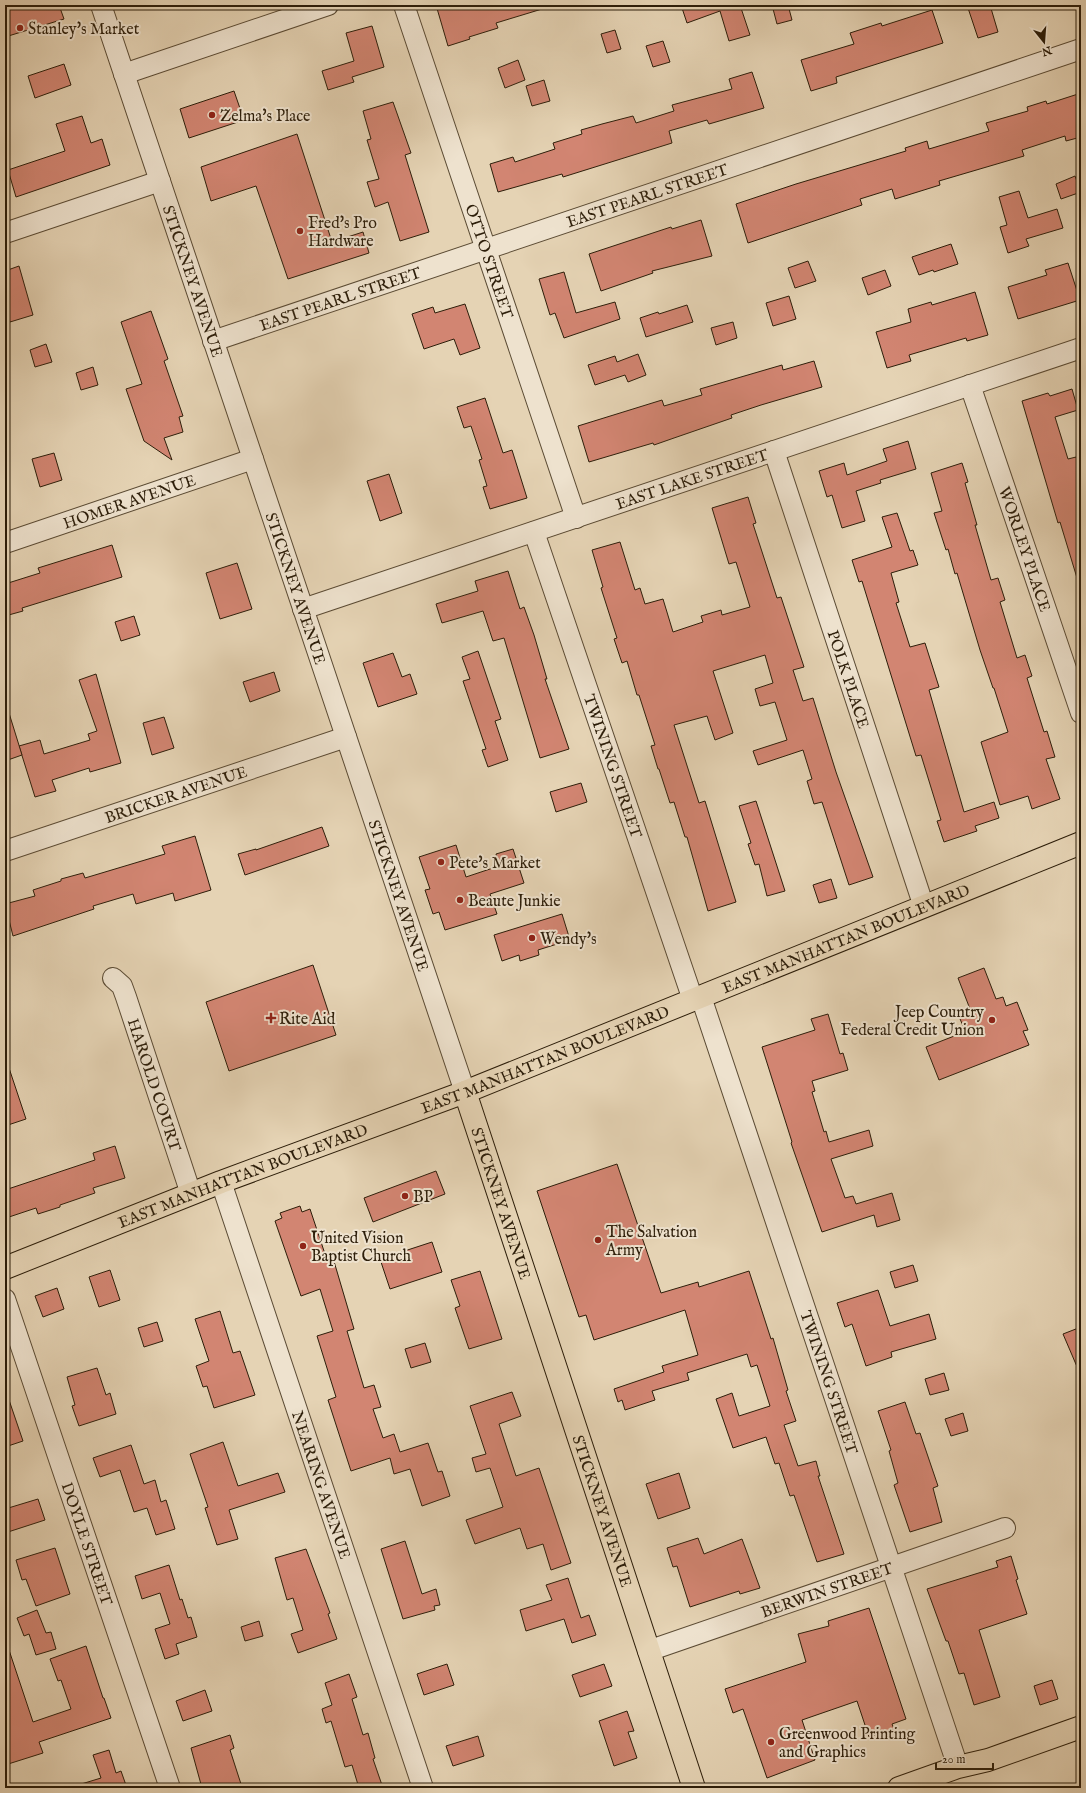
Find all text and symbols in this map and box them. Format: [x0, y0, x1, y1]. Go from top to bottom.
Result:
place label: Stanley's Market [28, 20, 140, 40]
north arrow [1024, 22, 1064, 62]
marker: Stanley's Market [15, 23, 25, 33]
text: N [1040, 42, 1054, 59]
place label: Zelma's Place [220, 107, 310, 127]
marker: Zelma's Place [207, 110, 217, 120]
street label: EAST PEARL STREET [564, 160, 731, 233]
street label: OTTO STREET [459, 202, 517, 322]
street label: STICKNEY AVENUE [157, 203, 226, 360]
place label: Fred's Pro Hardware [308, 214, 377, 252]
marker: Fred's Pro Hardware [295, 226, 305, 236]
street label: EAST PEARL STREET [257, 264, 424, 337]
street label: EAST LAKE STREET [614, 446, 771, 515]
street label: HOMER AVENUE [61, 471, 199, 535]
street label: WORLEY PLACE [993, 484, 1054, 615]
street label: STICKNEY AVENUE [260, 510, 329, 667]
street label: POLK PLACE [822, 628, 873, 731]
street label: TWINING STREET [578, 692, 645, 841]
street label: BRICKER AVENUE [102, 763, 250, 829]
street label: STICKNEY AVENUE [363, 818, 432, 975]
place label: Pete's Market [449, 854, 541, 874]
marker: Pete's Market [436, 857, 446, 867]
street label: EAST MANHATTAN BOULEVARD [719, 881, 973, 999]
place label: Beaute Junkie [468, 892, 561, 912]
marker: Beaute Junkie [455, 895, 465, 905]
place label: Wendy's [540, 930, 597, 950]
marker: Wendy's [527, 933, 537, 943]
street label: EAST MANHATTAN BOULEVARD [419, 1002, 673, 1119]
place label: Jeep Country Federal Credit Union [841, 1003, 984, 1041]
place label: Rite Aid [279, 1010, 336, 1030]
marker: Rite Aid [266, 1013, 276, 1023]
marker: Jeep Country Federal Credit Union [987, 1015, 997, 1025]
street label: HAROLD COURT [122, 1016, 184, 1155]
street label: EAST MANHATTAN BOULEVARD [116, 1121, 371, 1234]
street label: STICKNEY AVENUE [465, 1125, 534, 1282]
place label: BP [413, 1188, 433, 1208]
marker: BP [400, 1191, 410, 1201]
place label: The Salvation Army [605, 1223, 698, 1261]
place label: United Vision Baptist Church [311, 1229, 411, 1267]
marker: The Salvation Army [593, 1235, 603, 1245]
marker: United Vision Baptist Church [298, 1241, 308, 1251]
street label: TWINING STREET [794, 1308, 861, 1458]
street label: NEARING AVENUE [286, 1409, 354, 1562]
street label: STICKNEY AVENUE [567, 1433, 635, 1590]
street label: DOYLE STREET [56, 1480, 116, 1609]
street label: BERWIN STREET [759, 1559, 896, 1623]
place label: Greenwood Printing and Graphics [779, 1725, 915, 1763]
marker: Greenwood Printing and Graphics [766, 1737, 776, 1747]
scale bar [936, 1745, 993, 1771]
text: 20 m [942, 1752, 965, 1767]

